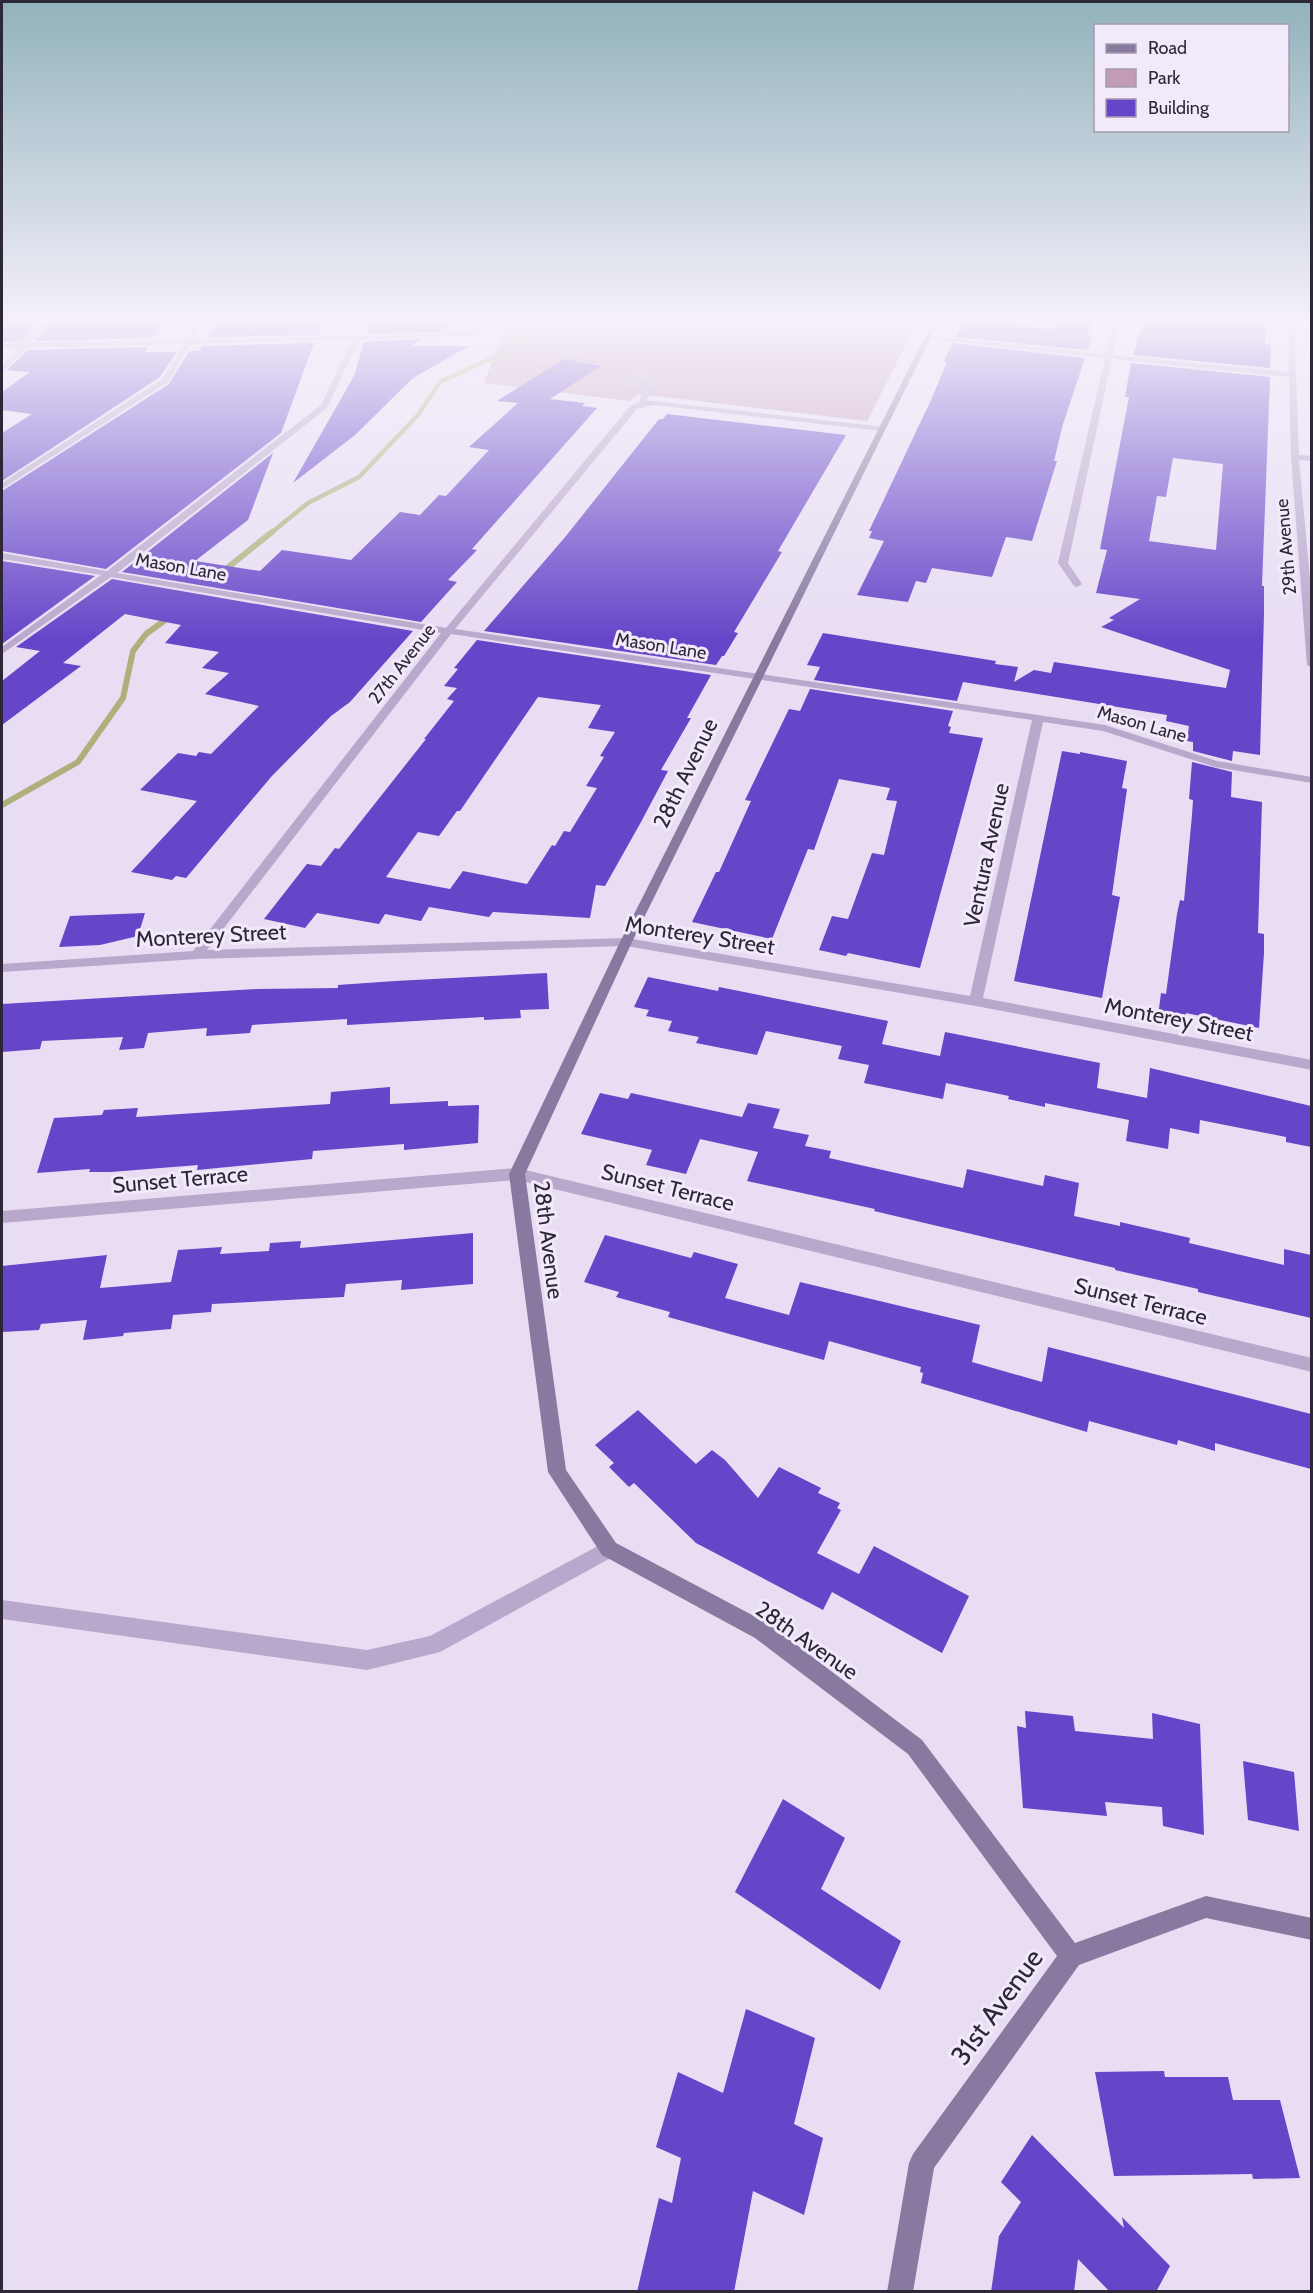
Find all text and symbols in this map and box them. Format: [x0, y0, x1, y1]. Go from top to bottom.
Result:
legend [1094, 24, 1289, 132]
text: Road [1148, 37, 1187, 59]
text: Park [1148, 67, 1181, 89]
text: Building [1148, 97, 1210, 119]
street label: 29th Avenue [1271, 498, 1301, 596]
street label: Mason Lane [134, 548, 228, 586]
street label: 27th Avenue [364, 620, 440, 708]
street label: Mason Lane [614, 628, 708, 664]
street label: Mason Lane [1095, 701, 1189, 747]
street label: 28th Avenue [647, 714, 724, 833]
street label: Ventura Avenue [958, 781, 1015, 930]
street label: Monterey Street [623, 910, 777, 961]
street label: Monterey Street [135, 918, 288, 953]
street label: Monterey Street [1102, 992, 1256, 1047]
street label: Sunset Terrace [599, 1158, 737, 1217]
street label: Sunset Terrace [111, 1160, 249, 1199]
street label: 28th Avenue [528, 1179, 569, 1301]
street label: Sunset Terrace [1072, 1272, 1210, 1331]
street label: 28th Avenue [750, 1595, 863, 1686]
street label: 31st Avenue [943, 1942, 1050, 2071]

